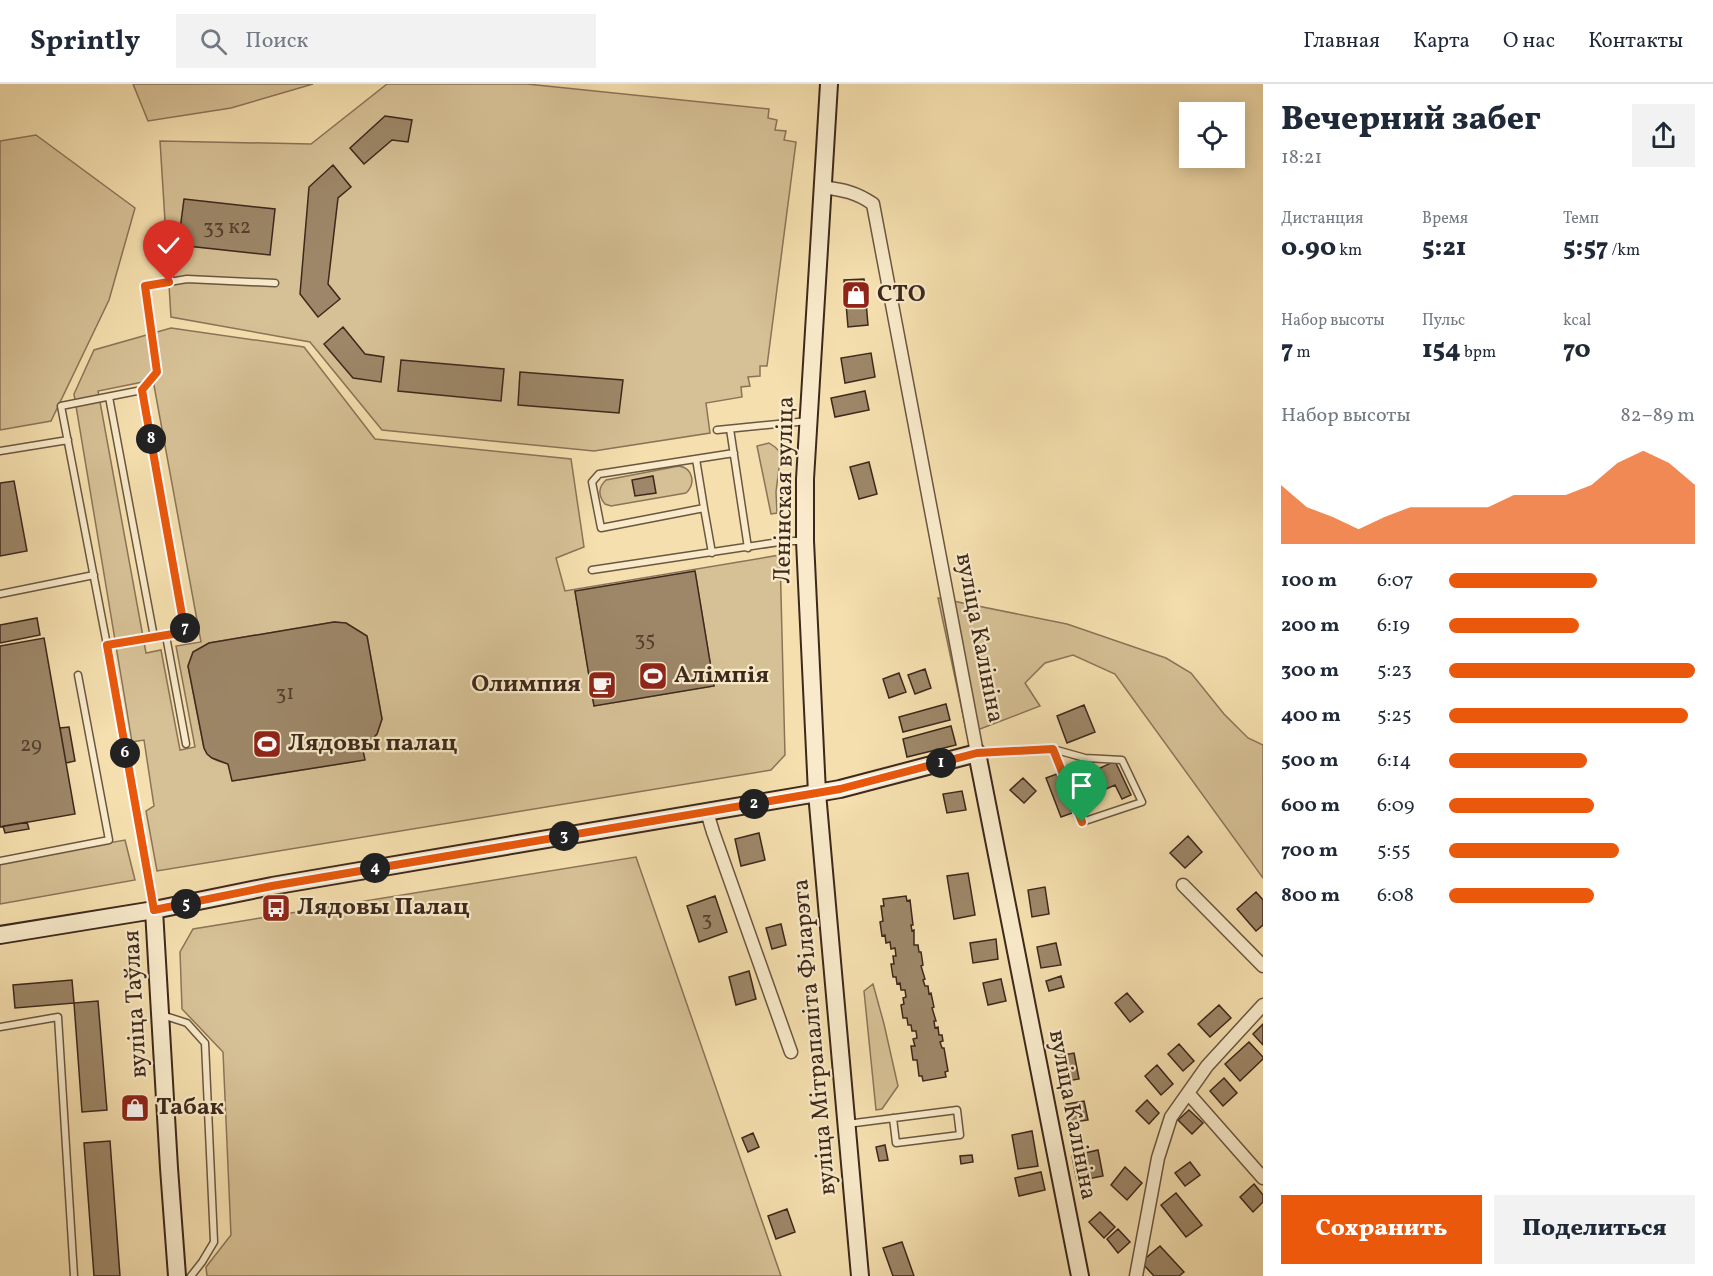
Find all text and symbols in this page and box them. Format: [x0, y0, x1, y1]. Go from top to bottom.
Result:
search box [176, 14, 596, 68]
text: Sprintly [30, 22, 140, 61]
icon: search [197, 25, 230, 58]
text: Поиск [245, 26, 308, 57]
text: Главная [1303, 27, 1380, 56]
text: Карта [1413, 27, 1470, 56]
text: О нас [1503, 27, 1555, 56]
text: Контакты [1588, 27, 1683, 56]
text: Вечерний забег [1281, 98, 1541, 144]
map controls [1179, 102, 1245, 168]
button: locate [1179, 102, 1245, 168]
button: share [1632, 104, 1695, 167]
text: 18:21 [1281, 144, 1322, 172]
text: Дистанция [1281, 208, 1363, 230]
text: Время [1422, 208, 1468, 230]
text: Темп [1563, 208, 1599, 230]
house number: 33 к2 [203, 213, 251, 242]
pin [143, 220, 194, 282]
icon: check [152, 229, 185, 262]
text: 0.90 [1281, 230, 1336, 266]
text: 5:21 [1422, 230, 1466, 266]
text: 5:57 [1563, 230, 1608, 266]
text: km [1336, 240, 1362, 262]
text: /km [1608, 240, 1640, 262]
place label: СТО [877, 278, 926, 312]
shop icon: СТО [840, 279, 872, 311]
text: Набор высоты [1281, 310, 1385, 332]
text: Пульс [1422, 310, 1465, 332]
text: kcal [1563, 310, 1591, 332]
text: 7 [1281, 332, 1293, 368]
text: 154 [1422, 332, 1461, 368]
text: 70 [1563, 332, 1591, 368]
text: m [1293, 342, 1311, 364]
text: bpm [1461, 342, 1496, 364]
street label: Ленінская вуліца [766, 396, 804, 584]
text: Набор высоты [1281, 402, 1411, 430]
text: 82–89 m [1621, 402, 1695, 430]
pin: 8 [136, 424, 166, 454]
text: 8 [147, 428, 155, 450]
street label: вуліца Калініна [946, 550, 1012, 726]
text: 100 m [1281, 567, 1337, 595]
text: 6:07 [1377, 567, 1414, 595]
text: 200 m [1281, 612, 1339, 640]
text: 6:19 [1377, 612, 1410, 640]
pin: 7 [170, 613, 200, 643]
text: 7 [181, 617, 189, 639]
house number: 35 [635, 625, 655, 654]
text: 300 m [1281, 657, 1339, 685]
text: 5:23 [1377, 657, 1412, 685]
place label: Алімпія [674, 659, 769, 693]
sports icon: Алімпія [637, 660, 669, 692]
place label: Олимпия [471, 668, 581, 702]
cafe icon: Олимпия [586, 669, 618, 701]
house number: 31 [276, 679, 294, 708]
text: 400 m [1281, 702, 1341, 730]
text: 5:25 [1377, 702, 1412, 730]
place label: Лядовы палац [288, 727, 457, 761]
sports icon: Лядовы палац [251, 728, 283, 760]
house number: 29 [20, 731, 42, 760]
pin: 6 [110, 738, 140, 768]
text: 6 [121, 742, 129, 764]
text: 500 m [1281, 747, 1339, 775]
text: 6:14 [1377, 747, 1412, 775]
pin: 1 [926, 748, 956, 778]
text: 1 [938, 752, 944, 774]
pin [1056, 760, 1107, 822]
icon: arrive [1065, 769, 1098, 802]
pin: 2 [739, 789, 769, 819]
text: 600 m [1281, 792, 1340, 820]
text: 6:09 [1377, 792, 1414, 820]
text: 2 [750, 793, 758, 815]
pin: 3 [549, 821, 579, 851]
text: 3 [560, 825, 568, 847]
text: 700 m [1281, 837, 1338, 865]
text: 5:55 [1377, 837, 1411, 865]
pin: 4 [360, 853, 390, 883]
text: 4 [370, 857, 380, 879]
street label: вуліца Мітрапаліта Філарэта [784, 877, 846, 1197]
text: 800 m [1281, 882, 1340, 910]
text: 6:08 [1377, 882, 1414, 910]
pin: 5 [171, 889, 201, 919]
place label: Лядовы Палац [297, 891, 470, 925]
bus stop icon: Лядовы Палац [260, 892, 292, 924]
text: 5 [182, 893, 190, 915]
house number: 3 [702, 905, 712, 934]
street label: вуліца Таўлая [115, 929, 157, 1079]
street label: вуліца Калініна [1039, 1027, 1105, 1203]
place label: Табак [156, 1091, 224, 1125]
shop icon: Табак [119, 1092, 151, 1124]
button: Сохранить [1281, 1195, 1482, 1264]
button: Поделиться [1494, 1195, 1695, 1264]

